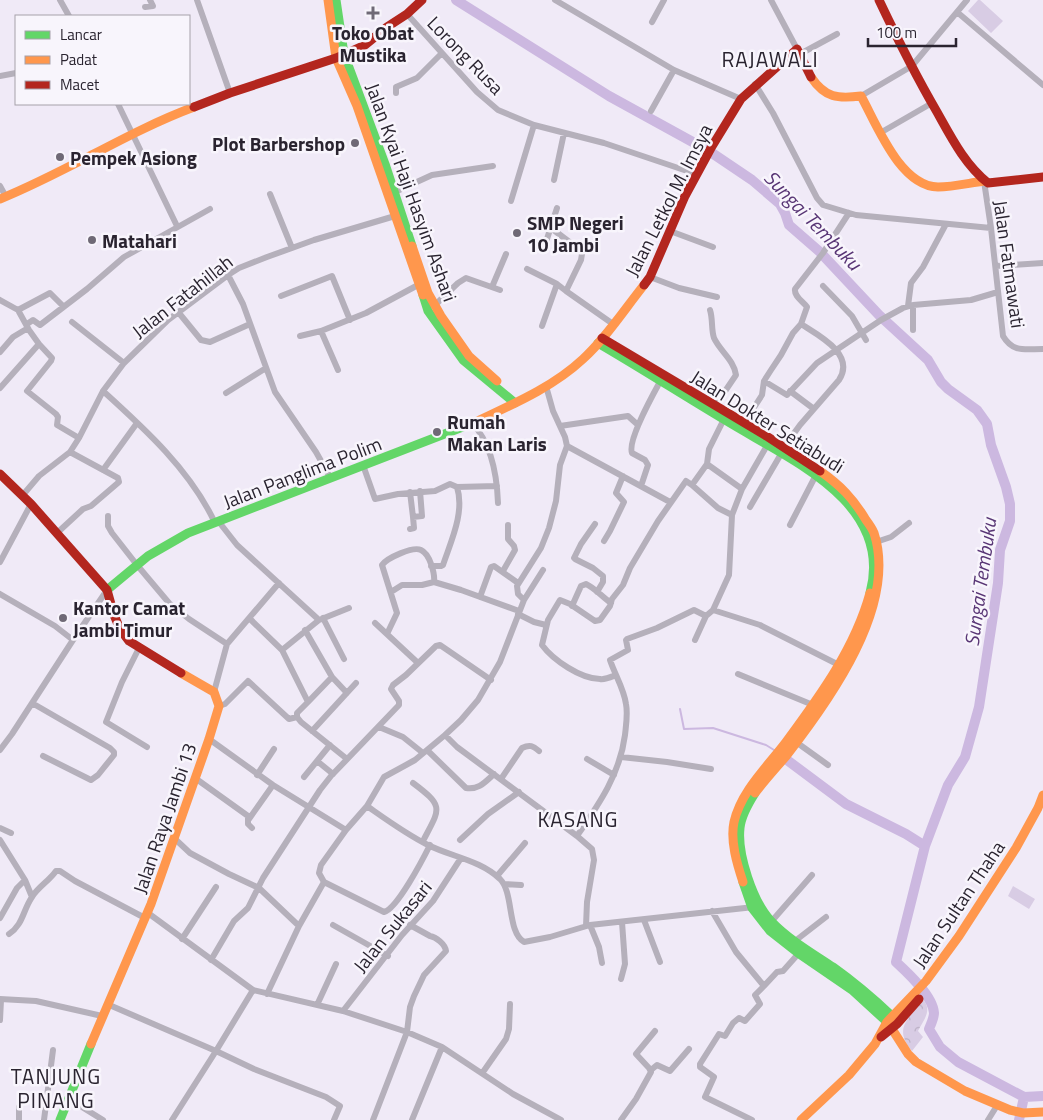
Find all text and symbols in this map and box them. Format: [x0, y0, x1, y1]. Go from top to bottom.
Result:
marker: Toko Obat Mustika [367, 7, 379, 19]
street label: Lorong Rusa [421, 9, 511, 101]
legend [15, 15, 190, 105]
scale bar [868, 15, 956, 47]
place label: Toko Obat Mustika [332, 18, 414, 69]
text: 100 m [876, 21, 917, 44]
text: Lancar [60, 23, 102, 46]
district label: RAJAWALI [721, 43, 819, 75]
text: Padat [60, 48, 98, 71]
text: Macet [60, 73, 100, 96]
street label: Jalan Kyai Haji Hasyim Ashari [359, 79, 465, 305]
street label: Jalan Letkol M. Imsya [617, 118, 719, 281]
place label: Plot Barbershop [212, 129, 345, 158]
marker: Plot Barbershop [349, 137, 361, 149]
place label: Pempek Asiong [70, 143, 197, 172]
marker: Pempek Asiong [54, 151, 66, 163]
water label: Sungai Tembuku [757, 163, 870, 278]
street label: Jalan Fatmawati [987, 198, 1033, 330]
place label: SMP Negeri 10 Jambi [527, 208, 624, 259]
place label: Matahari [102, 226, 177, 255]
marker: SMP Negeri 10 Jambi [511, 227, 523, 239]
marker: Matahari [86, 234, 98, 246]
street label: Jalan Fatahillah [125, 247, 239, 345]
street label: Jalan Dokter Setiabudi [686, 362, 850, 480]
place label: Rumah Makan Laris [447, 407, 547, 458]
marker: Rumah Makan Laris [431, 426, 443, 438]
street label: Jalan Panglima Polim [218, 428, 386, 516]
water label: Sungai Tembuku [956, 515, 1004, 648]
place label: Kantor Camat Jambi Timur [73, 593, 185, 644]
marker: Kantor Camat Jambi Timur [57, 612, 69, 624]
street label: Jalan Raya Jambi 13 [125, 739, 203, 897]
district label: KASANG [537, 803, 619, 835]
street label: Jalan Sultan Thaha [905, 834, 1012, 973]
street label: Jalan Sukasari [346, 874, 438, 978]
district label: TANJUNG PINANG [11, 1060, 101, 1116]

